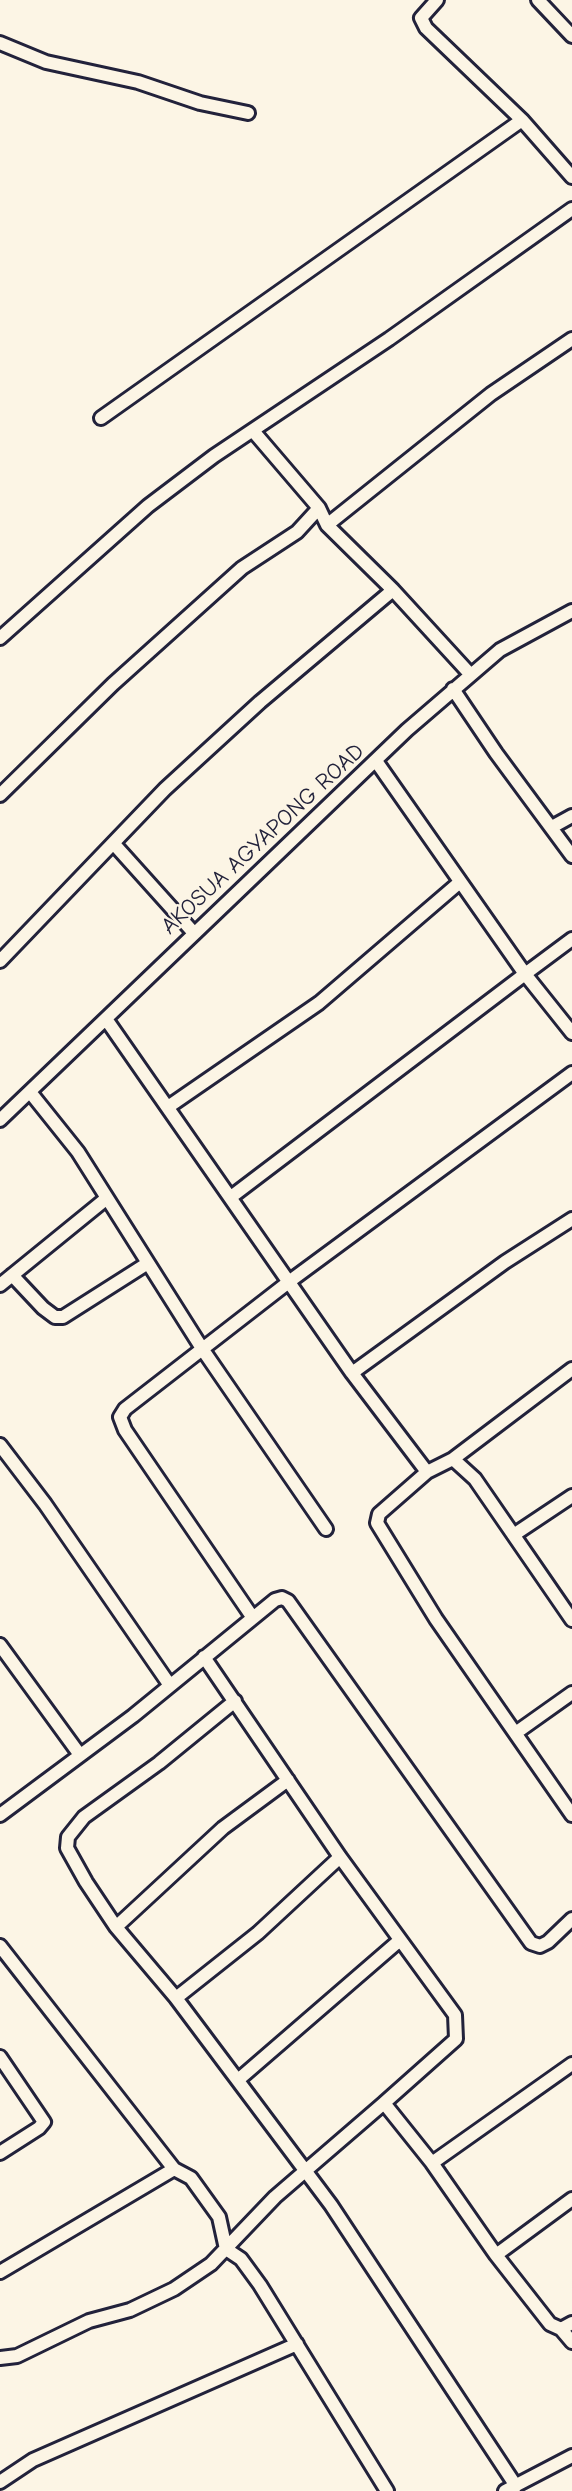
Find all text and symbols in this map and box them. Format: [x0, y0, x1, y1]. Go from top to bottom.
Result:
street label: AKOSUA AGYAPONG ROAD [156, 738, 370, 940]

